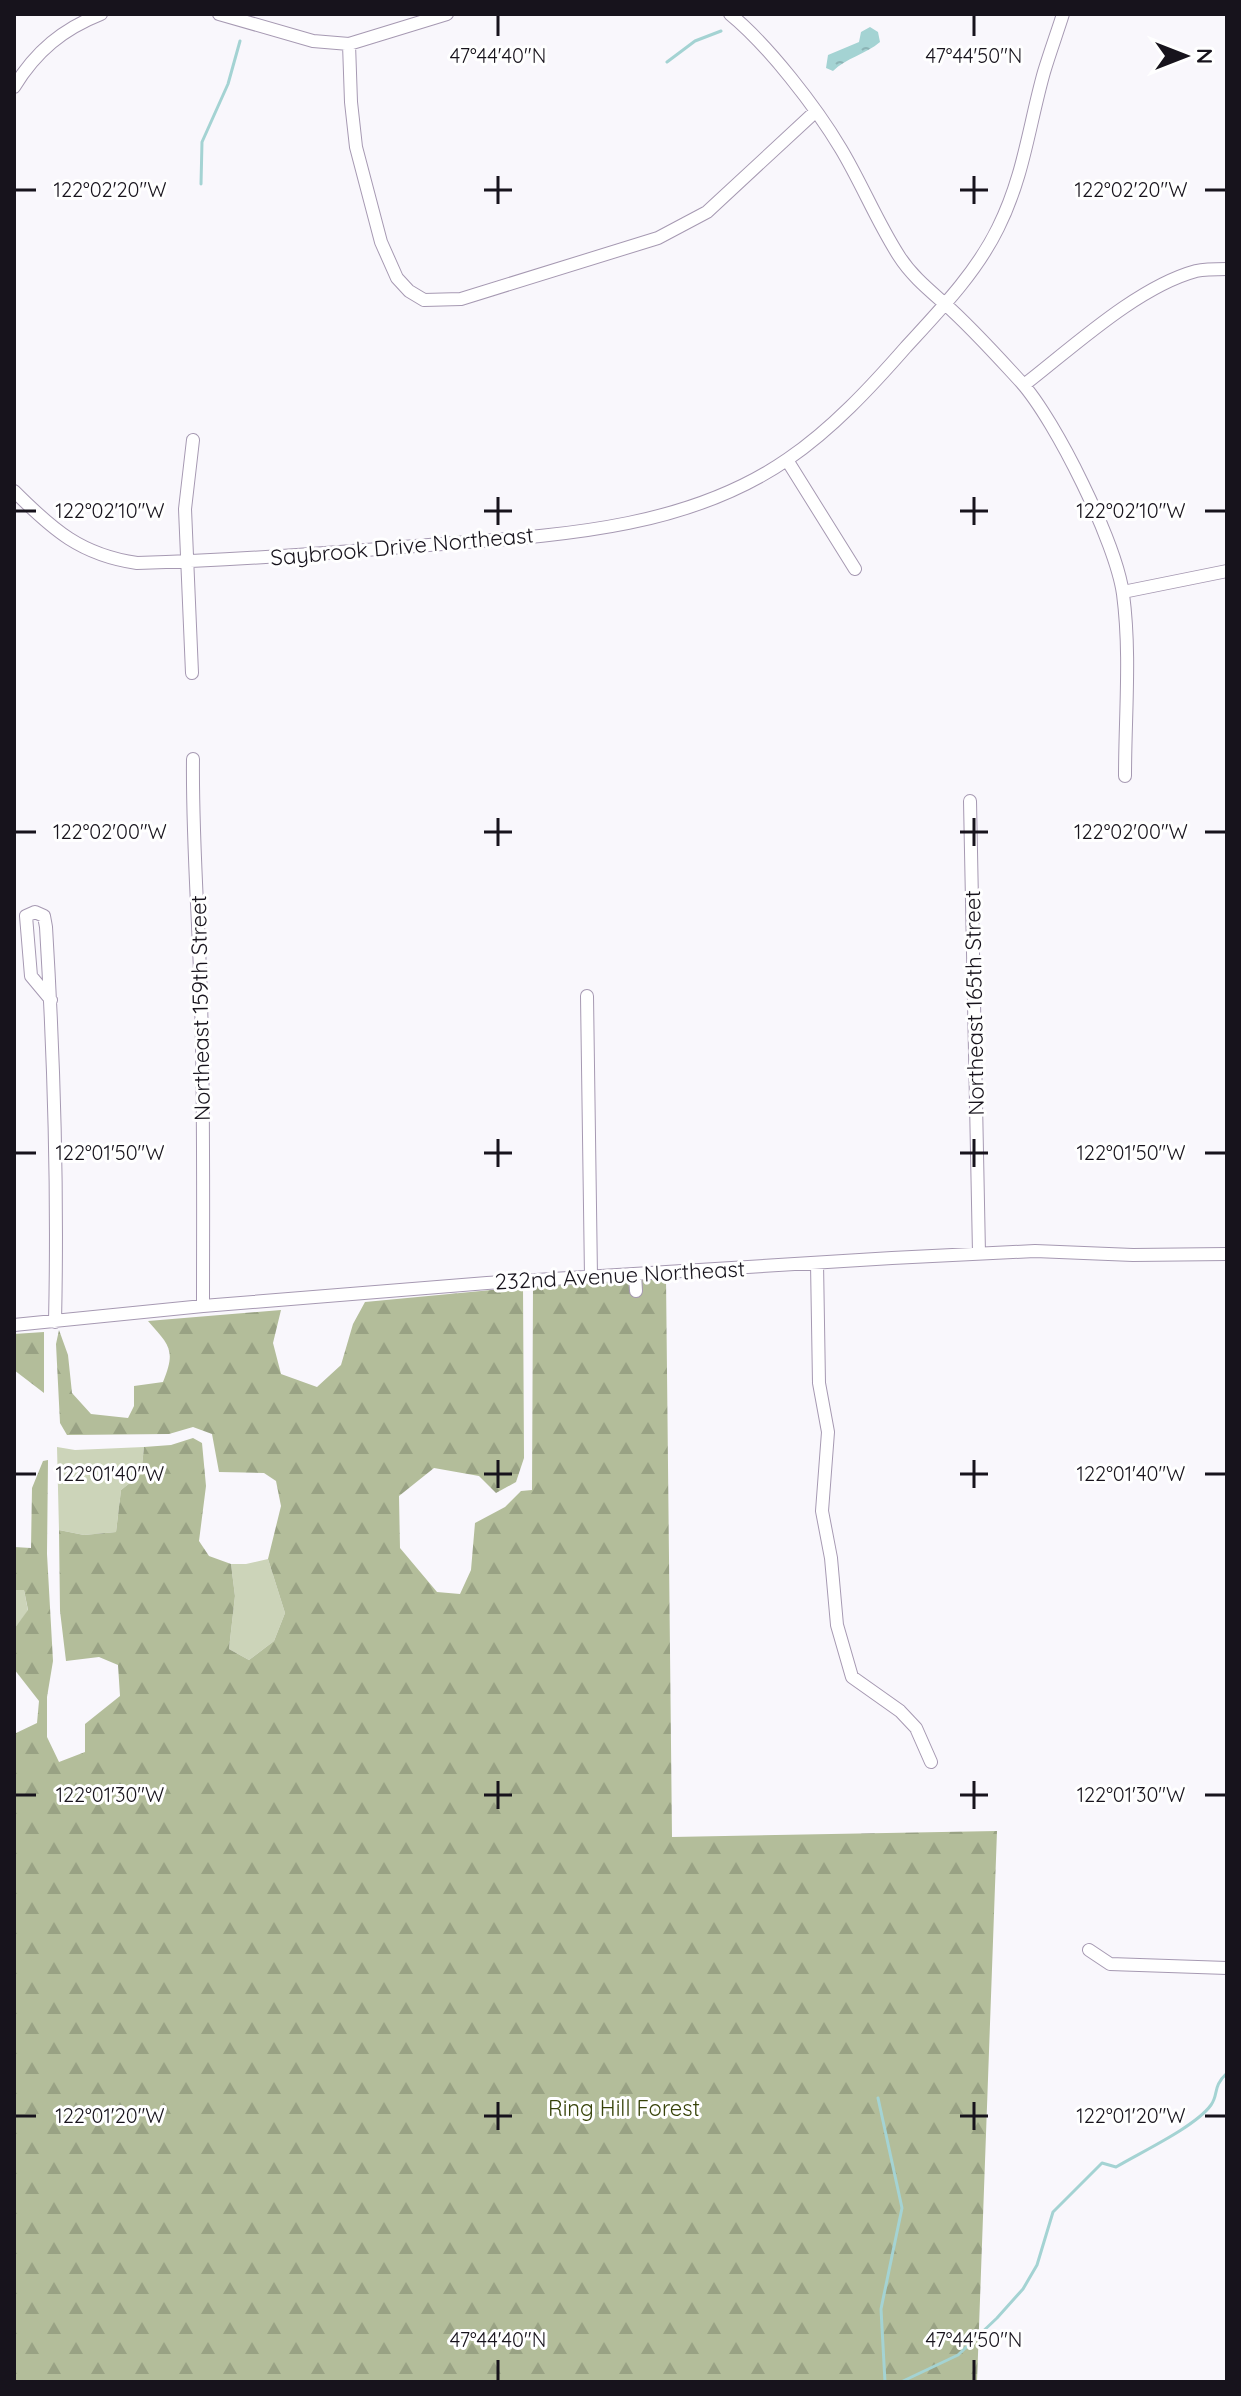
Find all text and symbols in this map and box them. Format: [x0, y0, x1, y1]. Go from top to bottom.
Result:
north arrow [1145, 16, 1225, 96]
text: 47°44'40"N [450, 43, 546, 68]
text: 47°44'50"N [926, 43, 1022, 68]
text: N [1191, 48, 1219, 64]
text: 122°02'20"W [54, 177, 167, 202]
text: 122°02'20"W [1075, 177, 1188, 202]
text: 122°02'10"W [55, 498, 165, 523]
text: 122°02'10"W [1076, 498, 1186, 523]
street label: Saybrook Drive Northeast [269, 521, 535, 571]
text: 122°02'00"W [53, 819, 167, 844]
text: 122°02'00"W [1074, 819, 1188, 844]
street label: Northeast 165th Street [958, 890, 990, 1116]
street label: Northeast 159th Street [184, 895, 216, 1121]
text: 122°01'50"W [55, 1140, 165, 1165]
text: 122°01'50"W [1076, 1140, 1186, 1165]
street label: 232nd Avenue Northeast [494, 1254, 746, 1296]
text: 122°01'40"W [56, 1461, 164, 1486]
text: 122°01'40"W [1077, 1461, 1185, 1486]
text: 122°01'30"W [56, 1782, 164, 1807]
text: 122°01'30"W [1077, 1782, 1185, 1807]
park label: Ring Hill Forest [548, 2094, 700, 2122]
text: 122°01'20"W [55, 2103, 165, 2128]
text: 122°01'20"W [1076, 2103, 1186, 2128]
text: 47°44'40"N [450, 2327, 546, 2352]
text: 47°44'50"N [926, 2327, 1022, 2352]

